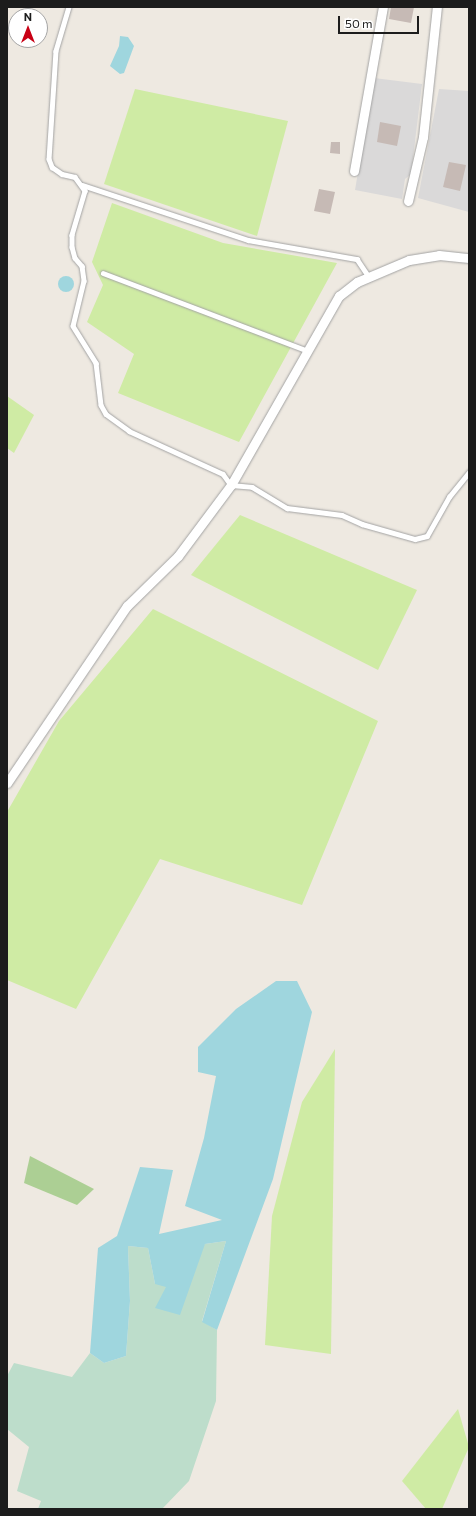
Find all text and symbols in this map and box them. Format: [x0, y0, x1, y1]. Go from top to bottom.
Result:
north arrow [8, 8, 48, 48]
scale bar [340, 8, 421, 34]
text: N [24, 10, 32, 23]
text: 50 m [345, 16, 373, 30]

